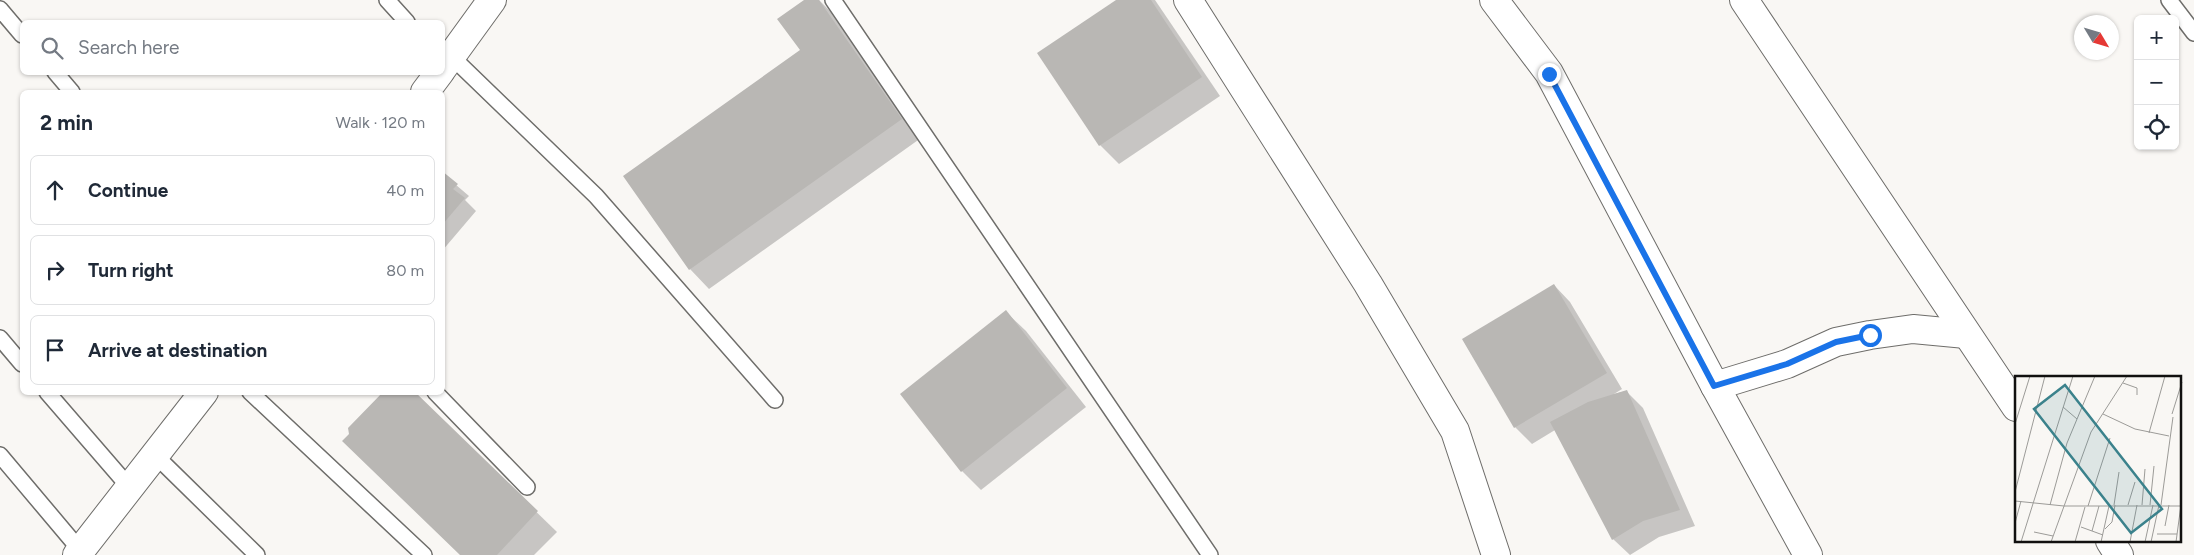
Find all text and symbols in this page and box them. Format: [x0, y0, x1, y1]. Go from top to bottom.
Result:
north arrow [2074, 15, 2119, 60]
map controls [2134, 15, 2179, 150]
button: + [2134, 15, 2179, 60]
search box [20, 20, 445, 75]
icon: search [38, 34, 66, 62]
text: Search here [78, 36, 180, 59]
button: − [2134, 60, 2179, 105]
route end [1538, 63, 1561, 86]
button: locate [2134, 105, 2179, 150]
text: 2 min [40, 110, 93, 135]
text: Walk · 120 m [336, 113, 425, 132]
icon: ahead [41, 176, 69, 204]
text: Continue [88, 179, 168, 202]
text: 40 m [386, 181, 424, 200]
icon: right [41, 256, 69, 284]
text: Turn right [88, 259, 174, 282]
text: 80 m [386, 261, 424, 280]
route start [1859, 324, 1882, 347]
icon: arrive [41, 336, 69, 364]
text: Arrive at destination [88, 339, 267, 362]
inset map [2015, 376, 2182, 542]

